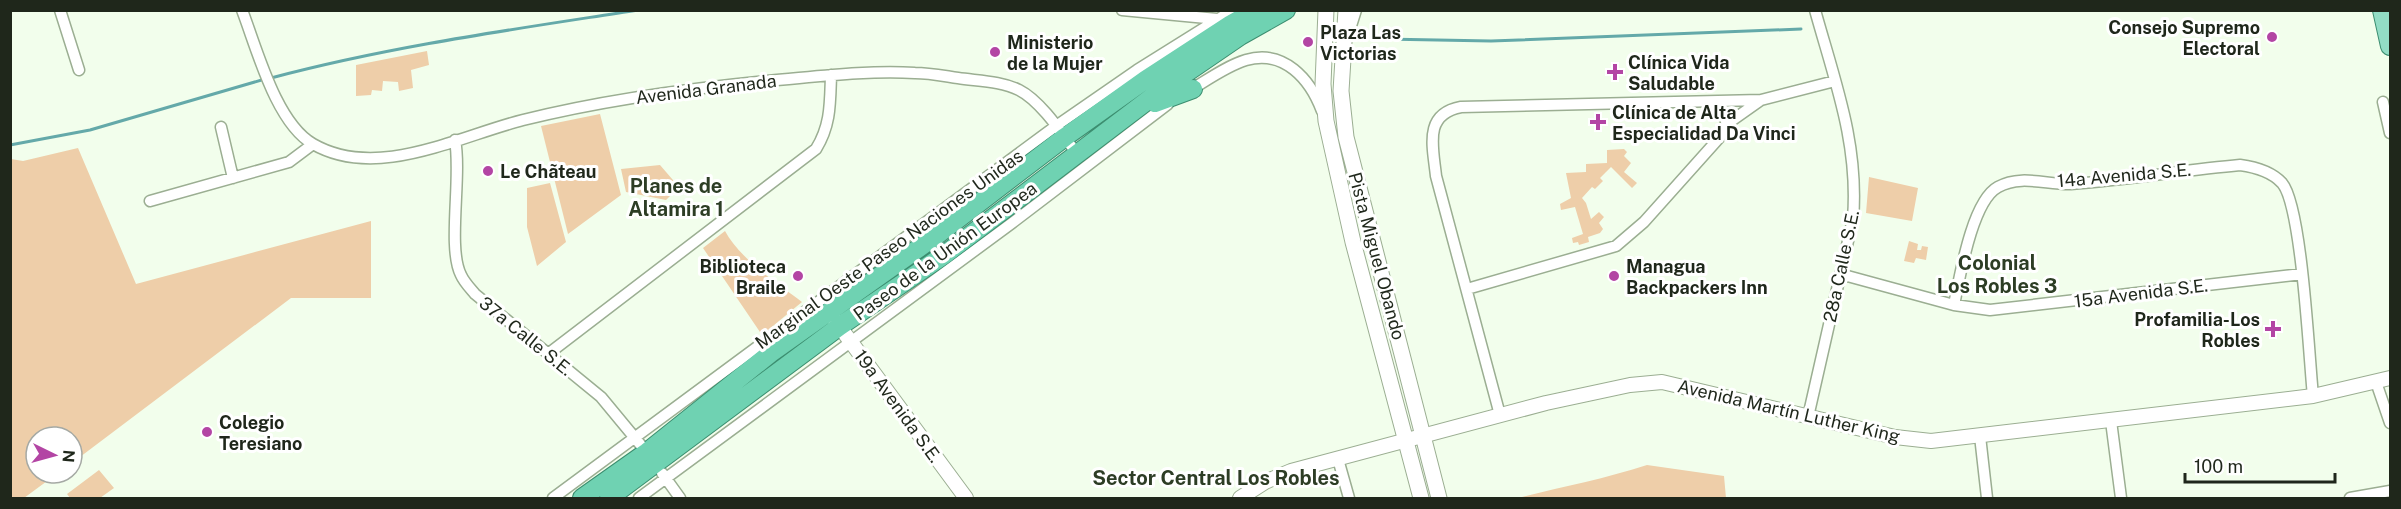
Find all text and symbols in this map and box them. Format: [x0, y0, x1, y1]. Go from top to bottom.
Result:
place label: Consejo Supremo Electoral [2108, 17, 2260, 59]
place label: Plaza Las Victorias [1320, 22, 1401, 64]
marker: Consejo Supremo Electoral [2265, 30, 2279, 44]
place label: Ministerio de la Mujer [1007, 32, 1103, 74]
marker: Plaza Las Victorias [1301, 35, 1315, 49]
marker: Ministerio de la Mujer [988, 45, 1002, 59]
place label: Clínica Vida Saludable [1628, 52, 1729, 94]
marker: Clínica Vida Saludable [1606, 63, 1624, 81]
street label: Avenida Granada [634, 70, 778, 108]
place label: Clínica de Alta Especialidad Da Vinci [1612, 102, 1795, 144]
marker: Clínica de Alta Especialidad Da Vinci [1589, 113, 1607, 131]
street label: Marginal Oeste Paseo Naciones Unidas [751, 145, 1027, 353]
street label: 14a Avenida S.E. [2056, 159, 2192, 191]
place label: Le Chãteau [500, 161, 596, 182]
marker: Le Chãteau [481, 164, 495, 178]
street label: Pista Miguel Obando [1344, 170, 1410, 342]
district label: Planes de Altamira 1 [628, 174, 724, 221]
street label: Paseo de la Unión Europea [849, 177, 1041, 325]
street label: 28a Calle S.E. [1819, 208, 1863, 324]
district label: Colonial Los Robles 3 [1937, 251, 2057, 298]
place label: Biblioteca Braile [700, 256, 786, 298]
place label: Managua Backpackers Inn [1626, 256, 1768, 298]
marker: Biblioteca Braile [791, 269, 805, 283]
marker: Managua Backpackers Inn [1607, 269, 1621, 283]
street label: 15a Avenida S.E. [2073, 274, 2209, 312]
street label: 37a Calle S.E. [475, 292, 577, 380]
place label: Profamilia-Los Robles [2134, 309, 2260, 351]
marker: Profamilia-Los Robles [2264, 320, 2282, 338]
street label: 19a Avenida S.E. [850, 346, 946, 466]
street label: Avenida Martín Luther King [1676, 375, 1902, 447]
place label: Colegio Teresiano [219, 412, 302, 454]
north arrow [24, 425, 84, 485]
marker: Colegio Teresiano [200, 425, 214, 439]
scale bar [2185, 446, 2335, 484]
text: N [58, 449, 78, 463]
text: 100 m [2194, 456, 2243, 477]
district label: Sector Central Los Robles [1092, 466, 1340, 490]

